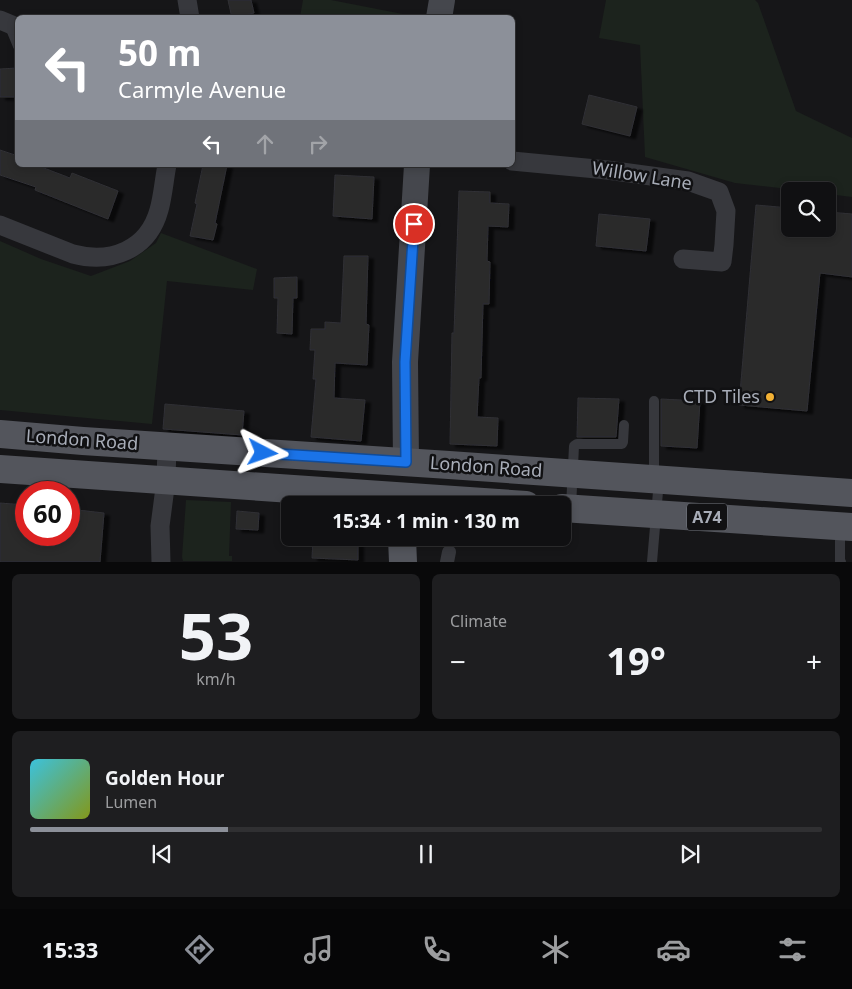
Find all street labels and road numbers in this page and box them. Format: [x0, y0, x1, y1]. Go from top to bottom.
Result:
street label: Willow Lane [590, 155, 694, 195]
street label: London Road [25, 423, 139, 455]
street label: London Road [429, 450, 543, 482]
road number: A74 [687, 504, 727, 530]

